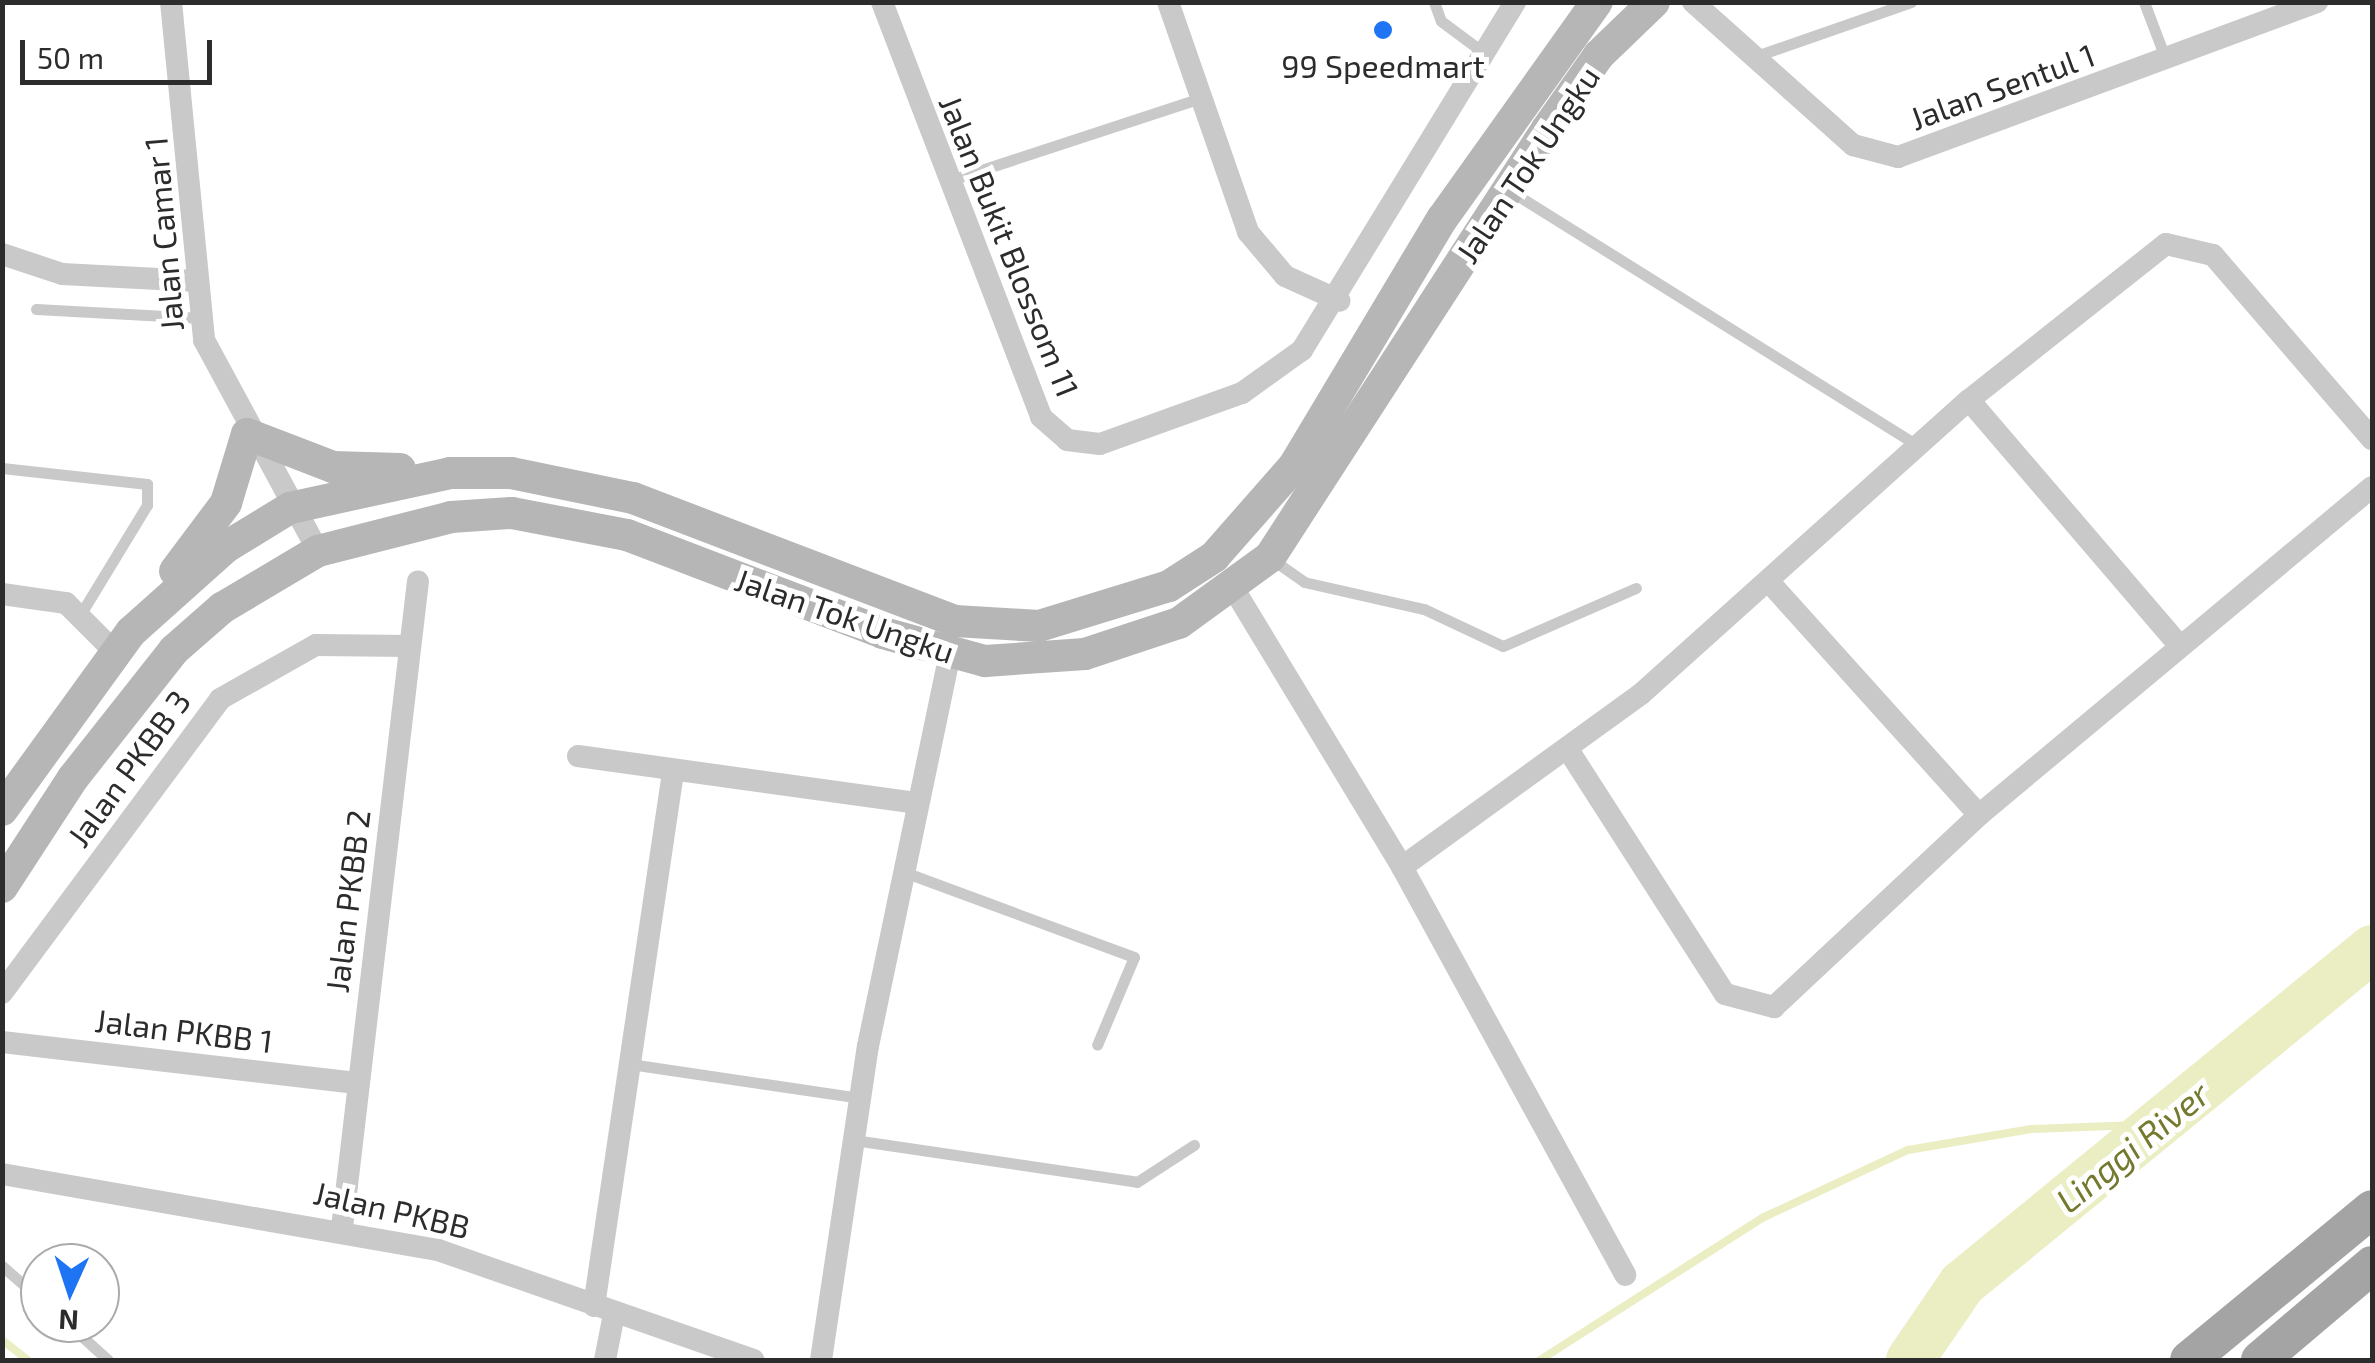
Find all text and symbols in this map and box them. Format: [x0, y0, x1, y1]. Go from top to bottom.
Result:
marker: 99 Speedmart [1372, 19, 1394, 41]
scale bar [25, 20, 218, 82]
street label: Jalan Sentul 1 [1904, 35, 2100, 137]
text: 50 m [37, 39, 104, 75]
place label: 99 Speedmart [1281, 46, 1485, 84]
street label: Jalan Tok Ungku [1447, 58, 1607, 270]
street label: Jalan Bukit Blossom 11 [932, 90, 1088, 402]
street label: Jalan Camar 1 [135, 135, 191, 333]
street label: Jalan Tok Ungku [730, 559, 960, 671]
street label: Jalan PKBB 3 [58, 682, 198, 854]
street label: Jalan PKBB 2 [317, 807, 377, 995]
street label: Jalan PKBB 1 [93, 1000, 275, 1060]
water label: Linggi River [2047, 1072, 2217, 1220]
street label: Jalan PKBB [310, 1172, 474, 1246]
north arrow [20, 1243, 120, 1343]
text: N [58, 1303, 80, 1338]

